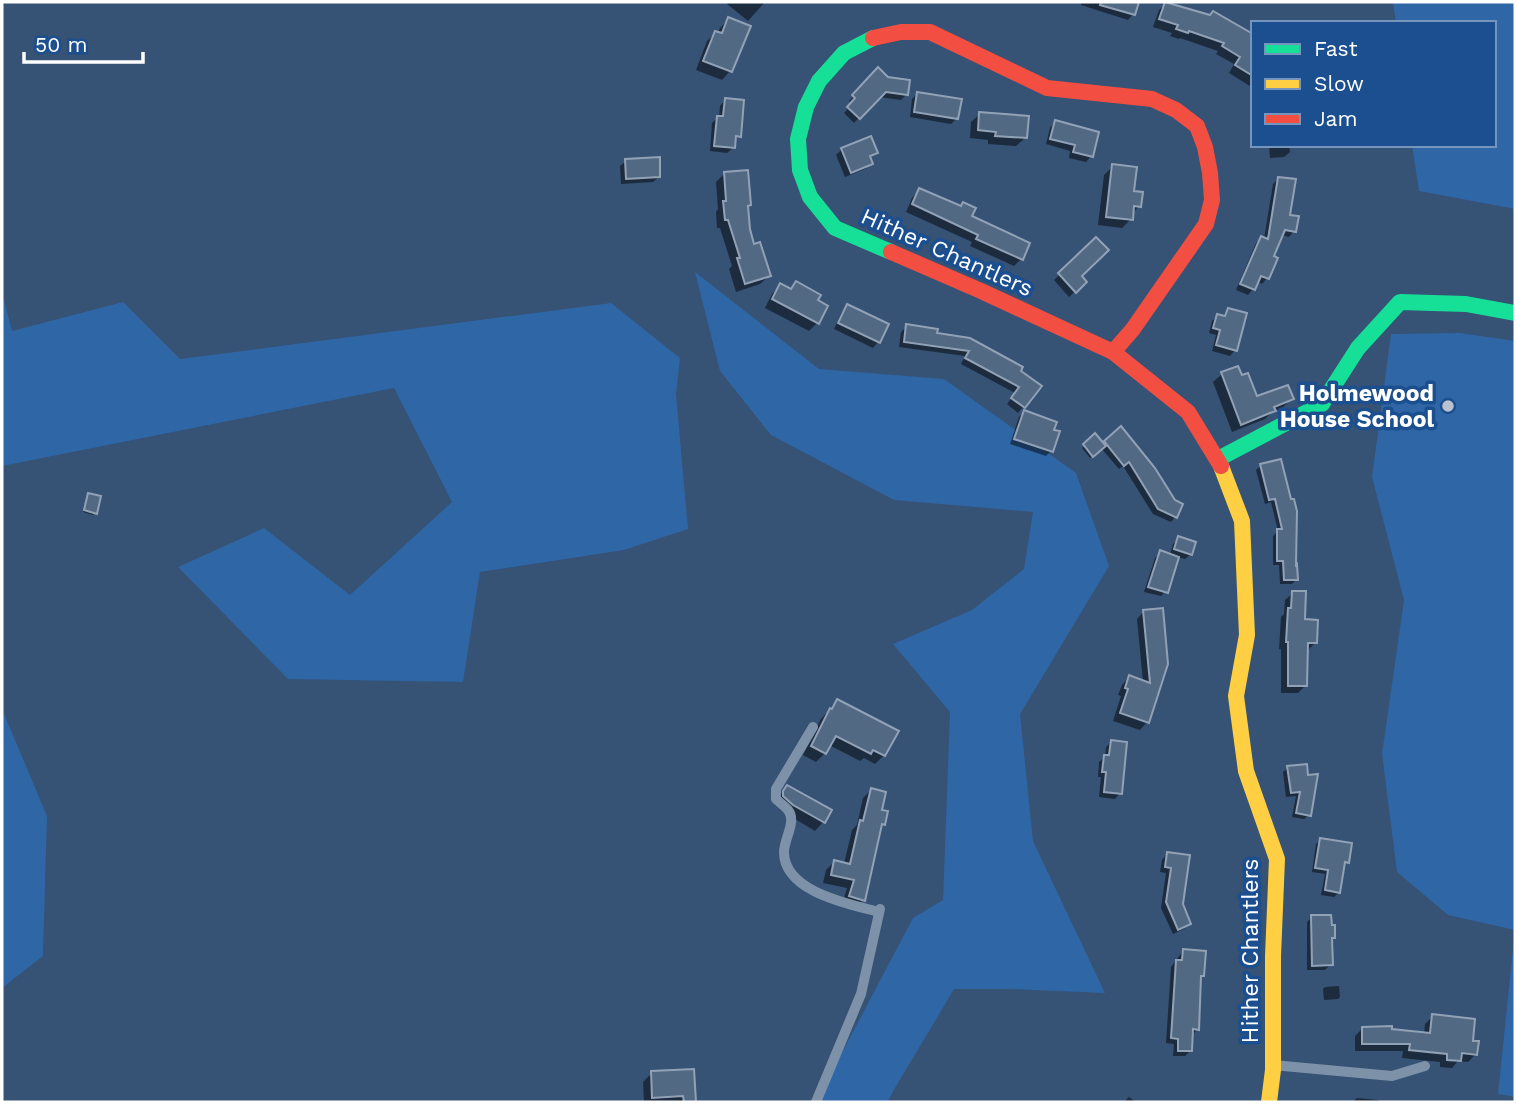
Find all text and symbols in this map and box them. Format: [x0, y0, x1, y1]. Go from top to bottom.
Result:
scale bar [24, 21, 144, 65]
legend [1251, 21, 1496, 147]
text: 50 m [35, 32, 87, 57]
text: Fast [1314, 36, 1358, 61]
text: Slow [1314, 71, 1364, 96]
text: Jam [1314, 106, 1357, 131]
street label: Hither Chantlers [857, 203, 1037, 302]
place label: Holmewood House School [1280, 380, 1434, 433]
marker: Holmewood House School [1440, 398, 1456, 414]
street label: Hither Chantlers [1237, 859, 1264, 1043]

